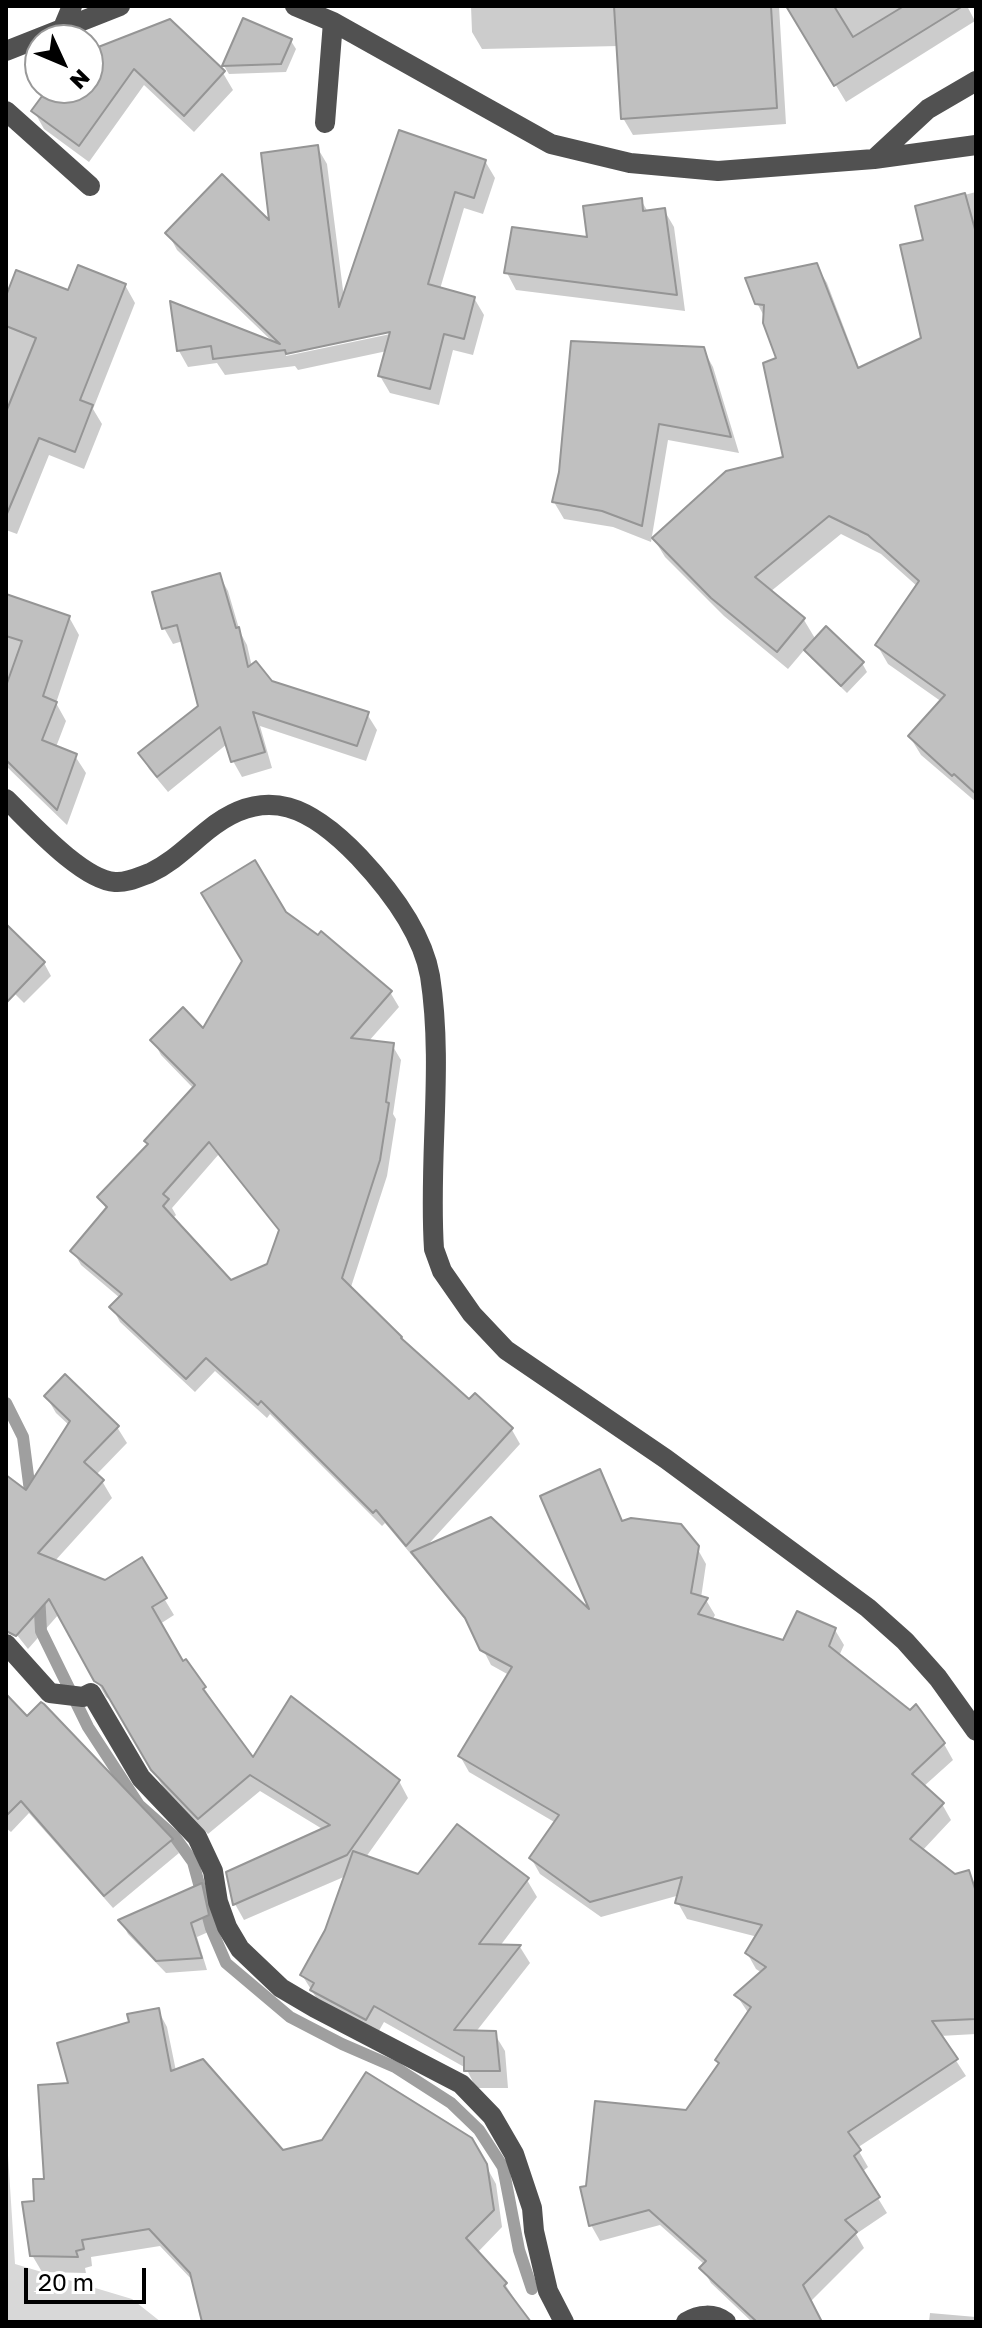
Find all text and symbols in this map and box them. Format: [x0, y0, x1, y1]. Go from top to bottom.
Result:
north arrow [24, 24, 104, 104]
text: N [65, 64, 96, 95]
scale bar [28, 2252, 150, 2302]
text: 20 m [38, 2267, 94, 2296]

